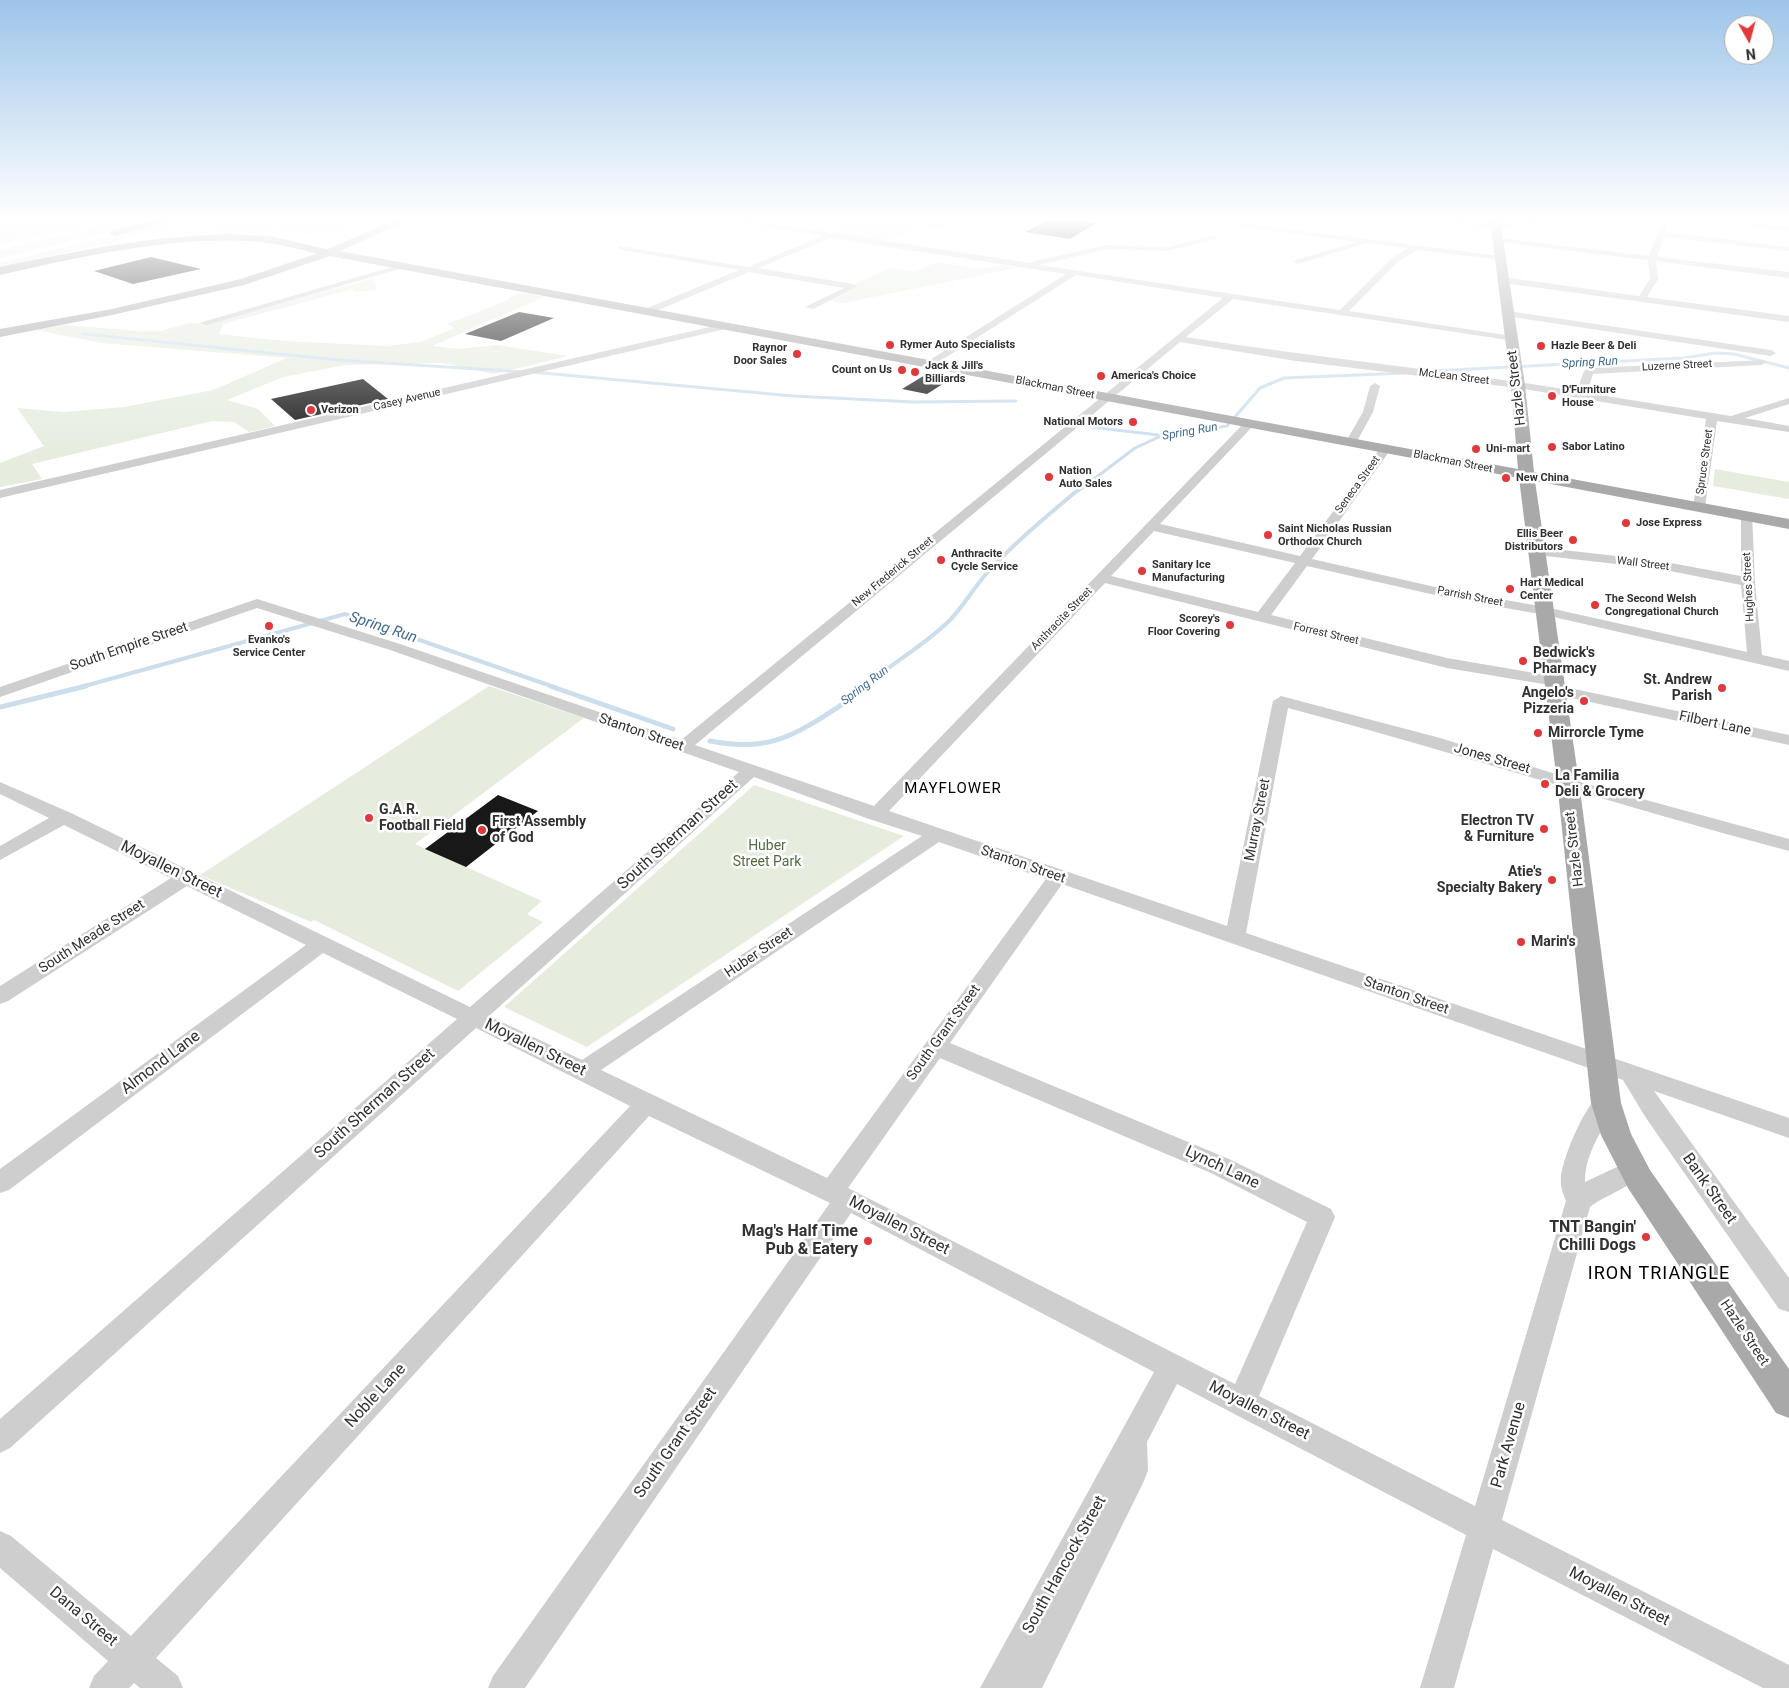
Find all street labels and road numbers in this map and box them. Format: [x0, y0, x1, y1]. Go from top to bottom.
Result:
street label: Hazle Street [1504, 349, 1530, 427]
street label: Luzerne Street [1642, 358, 1712, 374]
street label: McLean Street [1418, 366, 1490, 388]
street label: Blackman Street [1014, 374, 1096, 402]
street label: Casey Avenue [372, 386, 442, 414]
street label: Spruce Street [1694, 428, 1716, 496]
street label: Blackman Street [1412, 448, 1494, 476]
street label: Seneca Street [1333, 454, 1383, 516]
street label: New Frederick Street [850, 534, 936, 610]
street label: Hughes Street [1741, 552, 1757, 622]
street label: Wall Street [1616, 554, 1670, 574]
street label: Parrish Street [1436, 584, 1504, 610]
street label: Anthracite Street [1029, 585, 1095, 653]
street label: South Empire Street [68, 619, 190, 675]
street label: Forrest Street [1292, 620, 1360, 648]
street label: Filbert Lane [1677, 708, 1753, 740]
street label: Stanton Street [596, 711, 686, 755]
street label: Jones Street [1452, 740, 1532, 778]
street label: South Sherman Street [614, 776, 742, 894]
street label: Murray Street [1242, 777, 1274, 863]
street label: Hazle Street [1562, 810, 1588, 888]
street label: Moyallen Street [117, 837, 225, 903]
street label: Stanton Street [978, 843, 1068, 887]
street label: South Meade Street [36, 897, 148, 977]
street label: Huber Street [722, 924, 796, 982]
street label: Stanton Street [1361, 974, 1451, 1018]
street label: South Grant Street [904, 982, 984, 1084]
street label: Moyallen Street [481, 1015, 589, 1081]
street label: Almond Lane [118, 1027, 204, 1099]
street label: South Sherman Street [311, 1045, 439, 1163]
street label: Lynch Lane [1182, 1142, 1262, 1194]
street label: Bank Street [1678, 1150, 1740, 1228]
street label: Moyallen Street [845, 1192, 953, 1260]
street label: Hazle Street [1716, 1297, 1772, 1369]
street label: Noble Lane [342, 1360, 410, 1432]
street label: Moyallen Street [1205, 1377, 1313, 1445]
street label: South Grant Street [631, 1384, 721, 1502]
street label: Park Avenue [1488, 1400, 1530, 1490]
street label: South Hancock Street [1019, 1493, 1111, 1637]
street label: Moyallen Street [1565, 1563, 1673, 1631]
street label: Dana Street [45, 1583, 121, 1651]

